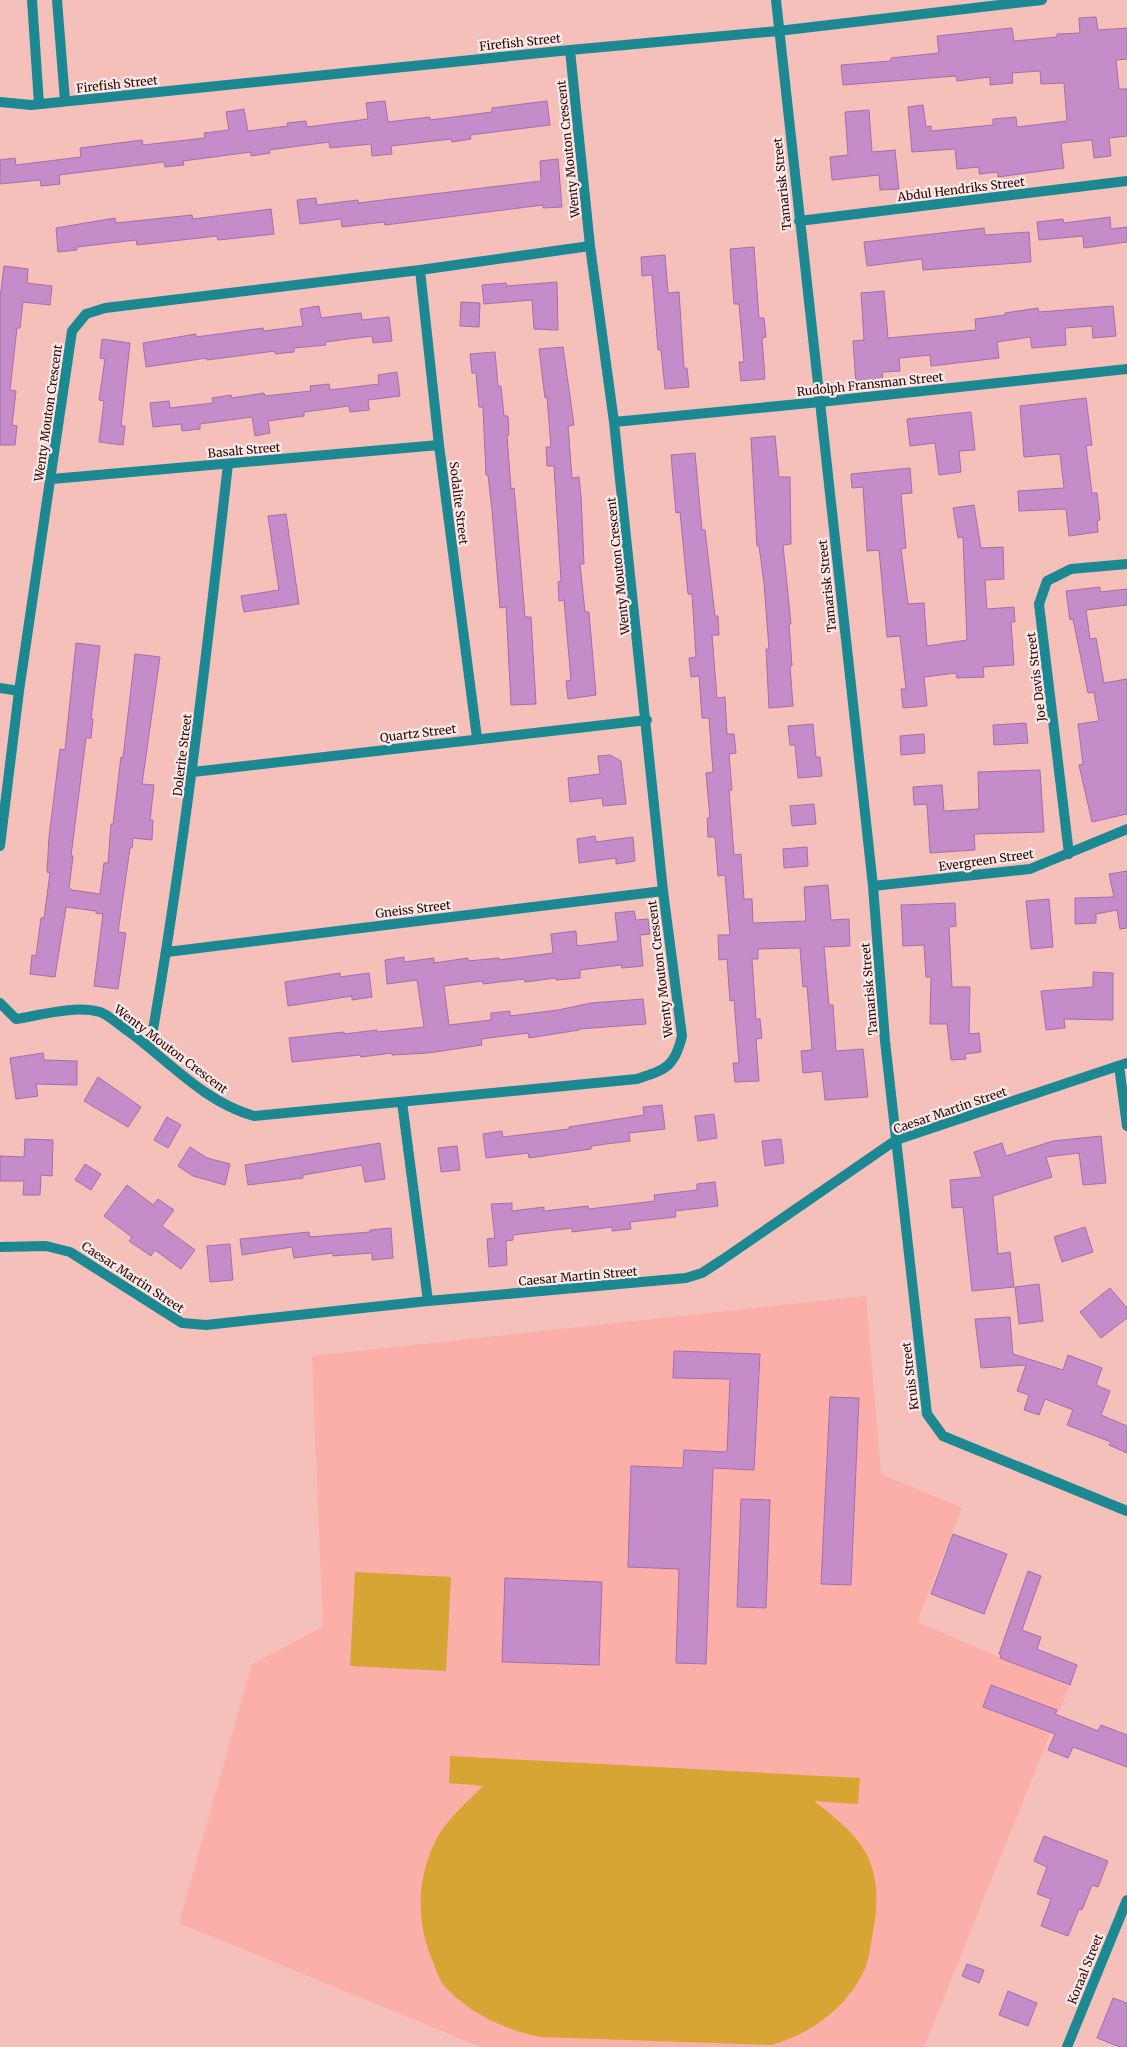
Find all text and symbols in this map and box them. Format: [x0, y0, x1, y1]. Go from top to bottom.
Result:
street label: Firefish Street [479, 30, 562, 54]
street label: Firefish Street [76, 72, 159, 96]
street label: Wenty Mouton Crescent [553, 79, 583, 219]
street label: Tamarisk Street [770, 137, 794, 231]
street label: Abdul Hendriks Street [896, 174, 1026, 204]
street label: Wenty Mouton Crescent [31, 343, 65, 483]
street label: Rudolph Fransman Street [796, 369, 944, 399]
street label: Basalt Street [207, 439, 281, 461]
street label: Sodalite Street [446, 461, 472, 546]
street label: Wenty Mouton Crescent [603, 496, 633, 636]
street label: Tamarisk Street [815, 539, 839, 633]
street label: Joe Davis Street [1023, 631, 1049, 723]
street label: Dolerite Street [169, 712, 195, 797]
street label: Quartz Street [379, 721, 457, 745]
street label: Evergreen Street [938, 846, 1035, 874]
street label: Gneiss Street [375, 897, 452, 921]
street label: Wenty Mouton Crescent [644, 899, 676, 1039]
street label: Tamarisk Street [857, 942, 881, 1036]
street label: Wenty Mouton Crescent [111, 1001, 231, 1097]
street label: Caesar Martin Street [891, 1083, 1009, 1136]
street label: Caesar Martin Street [79, 1238, 187, 1316]
street label: Caesar Martin Street [518, 1263, 638, 1289]
street label: Kruis Street [898, 1341, 922, 1411]
street label: Koraal Street [1064, 1931, 1106, 2006]

